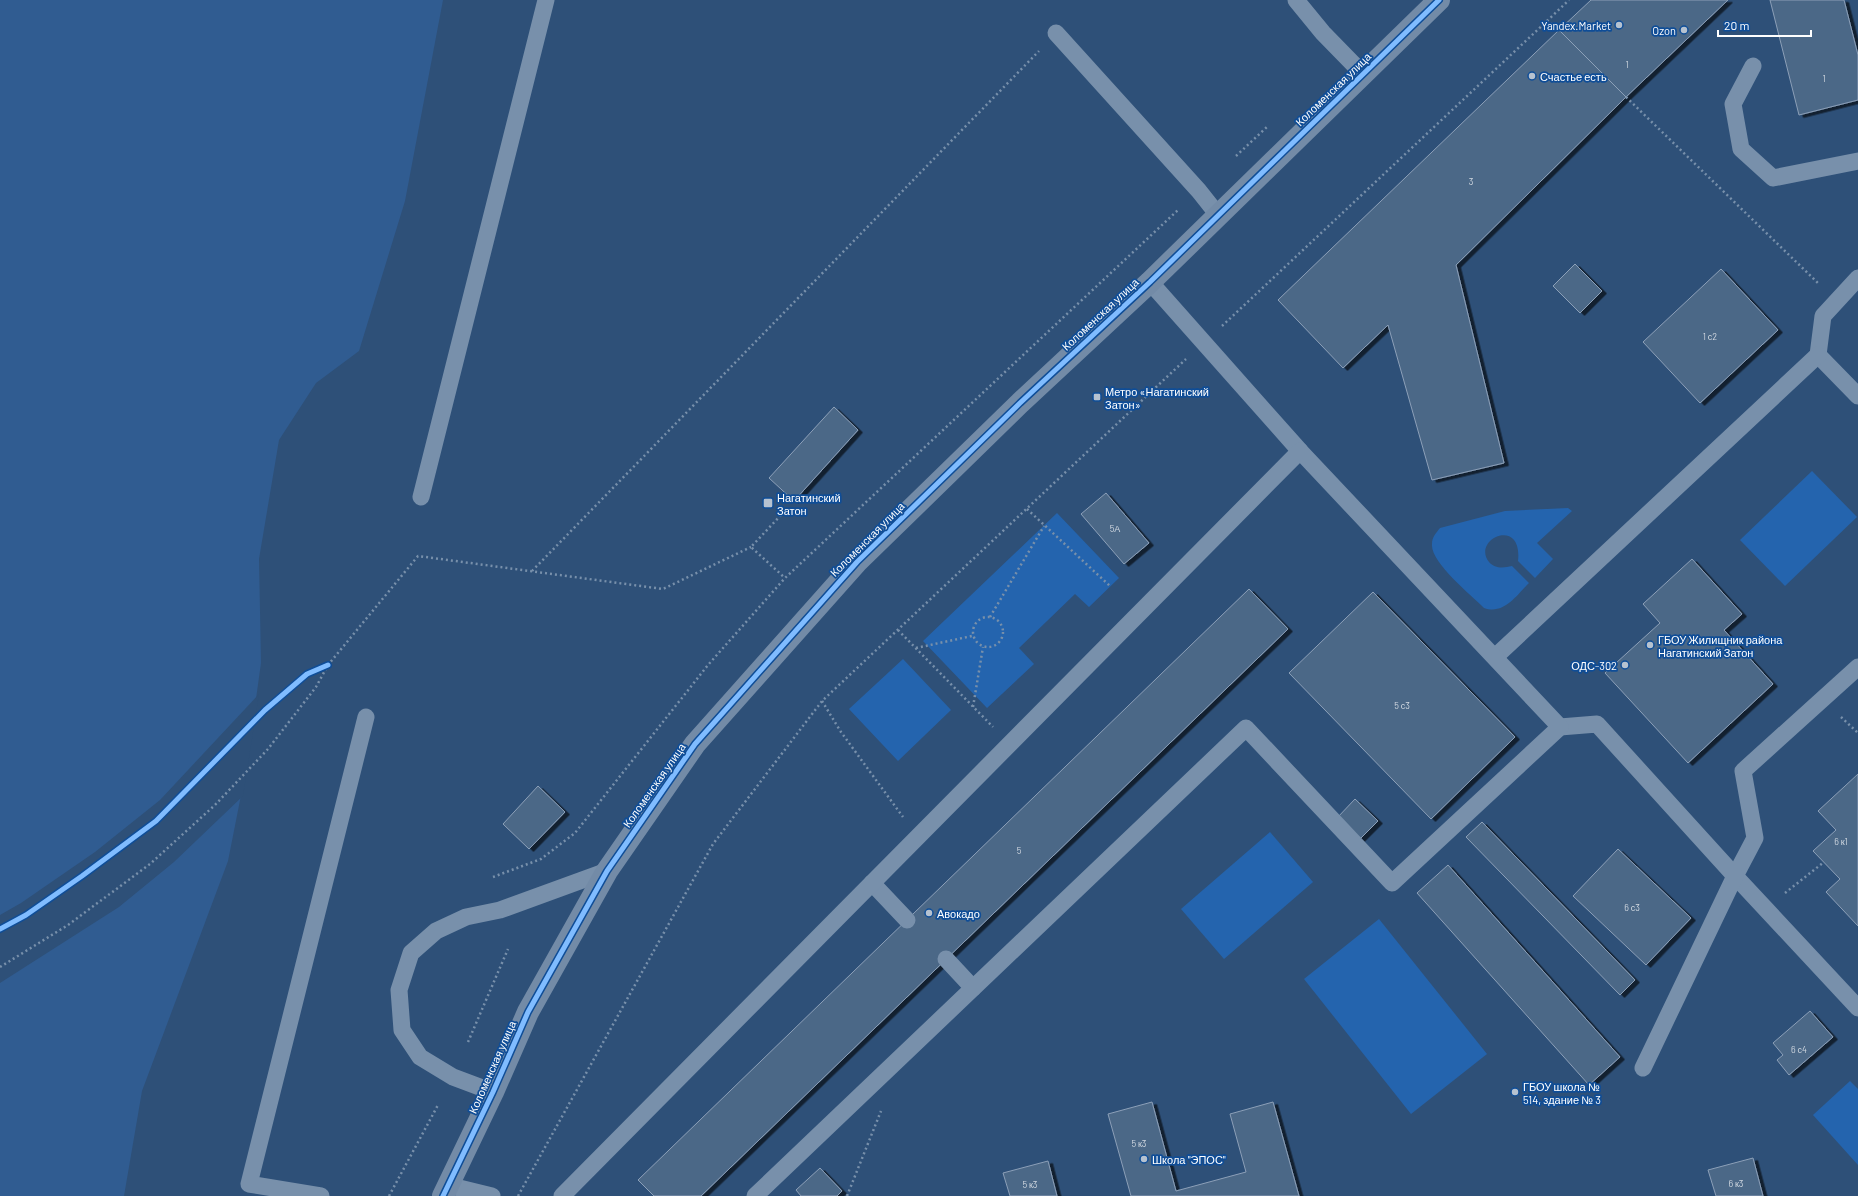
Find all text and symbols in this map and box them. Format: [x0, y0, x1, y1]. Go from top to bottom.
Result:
scale bar [1718, 12, 1811, 38]
text: 20 m [1724, 18, 1750, 32]
place label: Yandex.Market [1541, 19, 1611, 32]
marker: Yandex.Market [1614, 20, 1624, 30]
place label: Ozon [1652, 24, 1676, 37]
marker: Ozon [1679, 25, 1689, 35]
street label: Коломенская улица [1293, 49, 1374, 128]
house number: 1 [1625, 59, 1629, 70]
place label: Счастье есть [1540, 70, 1607, 83]
marker: Счастье есть [1527, 71, 1537, 81]
house number: 1 [1822, 73, 1826, 84]
house number: 3 [1469, 176, 1474, 187]
street label: Коломенская улица [1059, 275, 1142, 353]
house number: 1 с2 [1703, 331, 1717, 342]
place label: Метро «Нагатинский Затон» [1105, 385, 1209, 411]
marker: Метро «Нагатинский Затон» [1092, 392, 1102, 402]
place label: Нагатинский Затон [777, 491, 841, 517]
marker: Нагатинский Затон [762, 497, 774, 509]
street label: Коломенская улица [827, 499, 907, 579]
house number: 5А [1110, 523, 1120, 534]
place label: ГБОУ Жилищник района Нагатинский Затон [1658, 633, 1783, 659]
marker: ГБОУ Жилищник района Нагатинский Затон [1645, 640, 1655, 650]
place label: ОДС-302 [1571, 659, 1617, 672]
marker: ОДС-302 [1620, 660, 1630, 670]
house number: 5 с3 [1394, 700, 1410, 711]
street label: Коломенская улица [620, 740, 688, 830]
house number: 6 к1 [1834, 836, 1848, 847]
house number: 5 [1017, 845, 1022, 856]
house number: 6 с3 [1624, 902, 1640, 913]
place label: Авокадо [937, 907, 980, 920]
marker: Авокадо [924, 908, 934, 918]
street label: Коломенская улица [466, 1018, 519, 1115]
house number: 6 с4 [1791, 1044, 1807, 1055]
place label: ГБОУ школа № 514, здание № 3 [1523, 1080, 1601, 1106]
marker: ГБОУ школа № 514, здание № 3 [1510, 1087, 1520, 1097]
house number: 5 к3 [1132, 1138, 1147, 1149]
place label: Школа "ЭПОС" [1152, 1153, 1226, 1166]
marker: Школа "ЭПОС" [1139, 1154, 1149, 1164]
house number: 6 к3 [1728, 1178, 1744, 1189]
house number: 5 к3 [1023, 1179, 1038, 1190]

